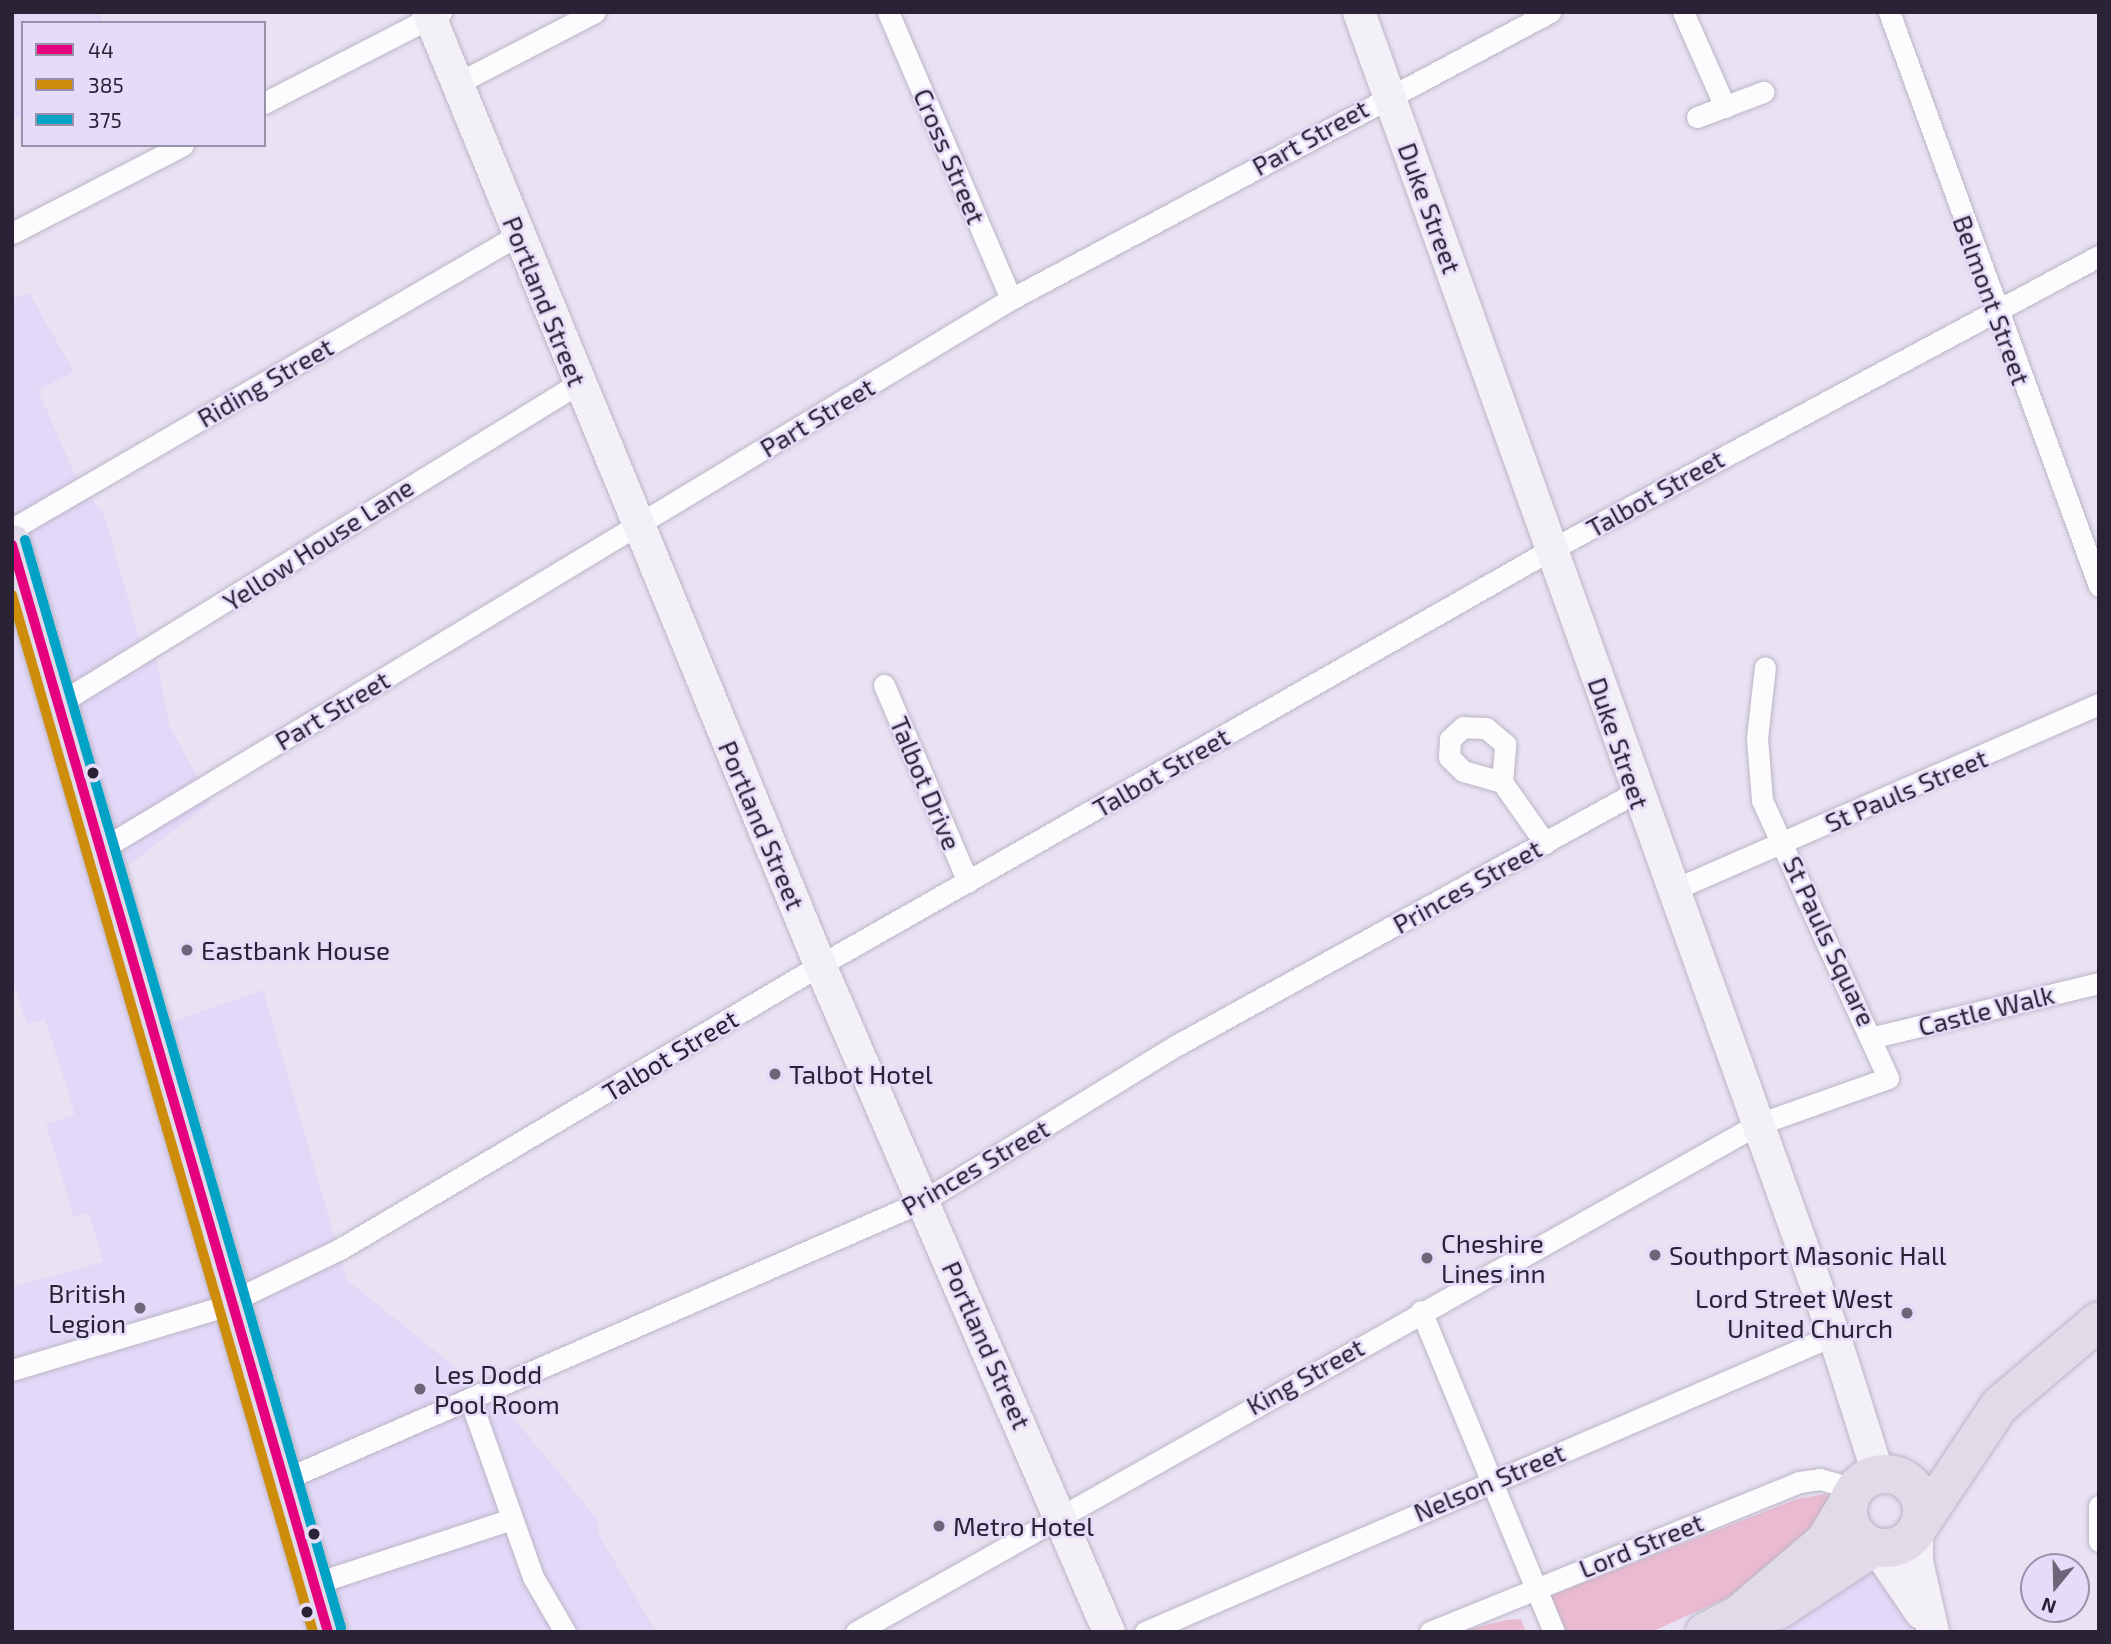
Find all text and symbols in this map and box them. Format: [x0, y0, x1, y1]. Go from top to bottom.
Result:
legend [21, 21, 266, 147]
text: 44 [88, 37, 114, 62]
text: 385 [88, 72, 124, 97]
street label: Cross Street [907, 84, 993, 228]
street label: Part Street [1247, 92, 1373, 182]
text: 375 [88, 107, 122, 132]
street label: Duke Street [1392, 138, 1468, 278]
street label: Belmont Street [1947, 211, 2037, 389]
street label: Portland Street [497, 212, 593, 390]
street label: Riding Street [192, 331, 338, 433]
street label: Part Street [754, 371, 880, 463]
street label: Talbot Street [1581, 442, 1729, 544]
street label: Yellow House Lane [217, 471, 419, 617]
street label: Part Street [269, 664, 395, 756]
street label: Duke Street [1582, 673, 1656, 813]
street label: Talbot Drive [884, 712, 968, 854]
street label: Talbot Street [1087, 720, 1235, 824]
street label: Portland Street [712, 736, 812, 914]
street label: St Pauls Street [1820, 742, 1992, 838]
unlabelled marker [86, 766, 100, 780]
street label: Princes Street [1387, 832, 1547, 940]
street label: St Pauls Square [1777, 851, 1883, 1031]
place label: Eastbank House [201, 934, 390, 966]
marker: Eastbank House [179, 942, 195, 958]
street label: Castle Walk [1915, 978, 2057, 1042]
street label: Talbot Street [597, 1002, 743, 1108]
place label: Talbot Hotel [789, 1058, 933, 1090]
marker: Talbot Hotel [767, 1066, 783, 1082]
street label: Princes Street [896, 1112, 1054, 1222]
place label: Cheshire Lines inn [1441, 1227, 1546, 1288]
place label: Southport Masonic Hall [1669, 1239, 1946, 1271]
marker: Southport Masonic Hall [1647, 1247, 1663, 1263]
marker: Cheshire Lines inn [1419, 1250, 1435, 1266]
street label: Portland Street [936, 1256, 1038, 1434]
place label: British Legion [48, 1277, 126, 1338]
place label: Lord Street West United Church [1695, 1282, 1893, 1344]
marker: British Legion [132, 1300, 148, 1316]
marker: Lord Street West United Church [1899, 1305, 1915, 1321]
street label: King Street [1241, 1331, 1369, 1421]
place label: Les Dodd Pool Room [434, 1358, 560, 1420]
marker: Les Dodd Pool Room [412, 1381, 428, 1397]
street label: Nelson Street [1409, 1436, 1569, 1528]
street label: Lord Street [1574, 1506, 1708, 1584]
place label: Metro Hotel [953, 1510, 1094, 1542]
marker: Metro Hotel [931, 1518, 947, 1534]
unlabelled marker [307, 1527, 321, 1541]
north arrow [2020, 1553, 2090, 1623]
text: N [2038, 1593, 2059, 1620]
unlabelled marker [300, 1605, 314, 1619]

